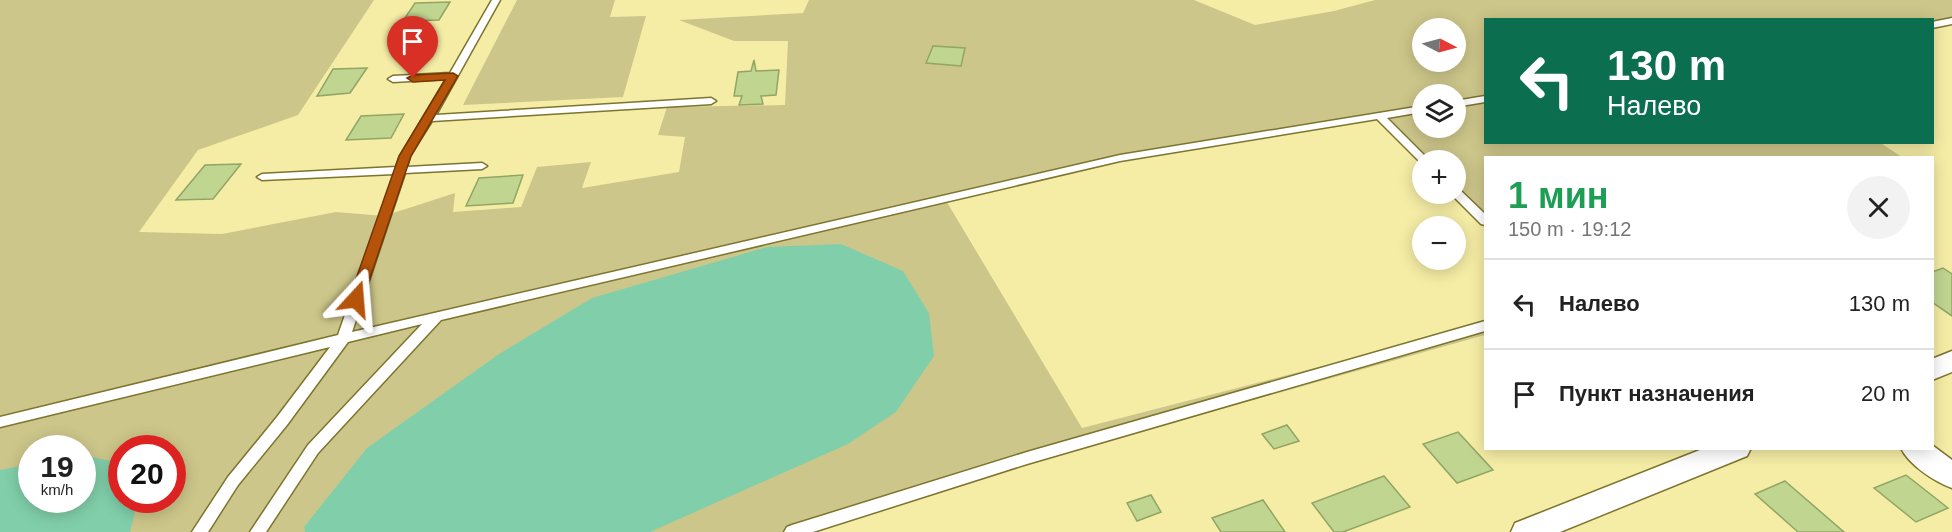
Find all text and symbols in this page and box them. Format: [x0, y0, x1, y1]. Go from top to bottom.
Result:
pin [387, 16, 438, 78]
north arrow [1412, 18, 1466, 72]
map controls [1412, 18, 1466, 270]
icon: arrive [396, 25, 429, 58]
icon: left [1508, 42, 1586, 120]
text: 130 m [1607, 42, 1726, 89]
button: layers [1412, 84, 1466, 138]
text: Налево [1607, 91, 1701, 121]
button: + [1412, 150, 1466, 204]
text: 1 мин [1508, 175, 1609, 216]
button: close [1847, 176, 1910, 239]
button: − [1412, 216, 1466, 270]
text: 150 m · 19:12 [1508, 218, 1631, 240]
position arrow [324, 267, 388, 331]
icon: left [1508, 288, 1541, 321]
text: Налево [1559, 291, 1640, 316]
text: 130 m [1849, 291, 1910, 316]
icon: arrive [1508, 378, 1541, 411]
text: Пункт назначения [1559, 381, 1755, 406]
text: 20 m [1861, 381, 1910, 406]
speed limit sign: 20 [108, 435, 186, 513]
text: 19 [40, 450, 74, 483]
text: km/h [41, 481, 73, 498]

